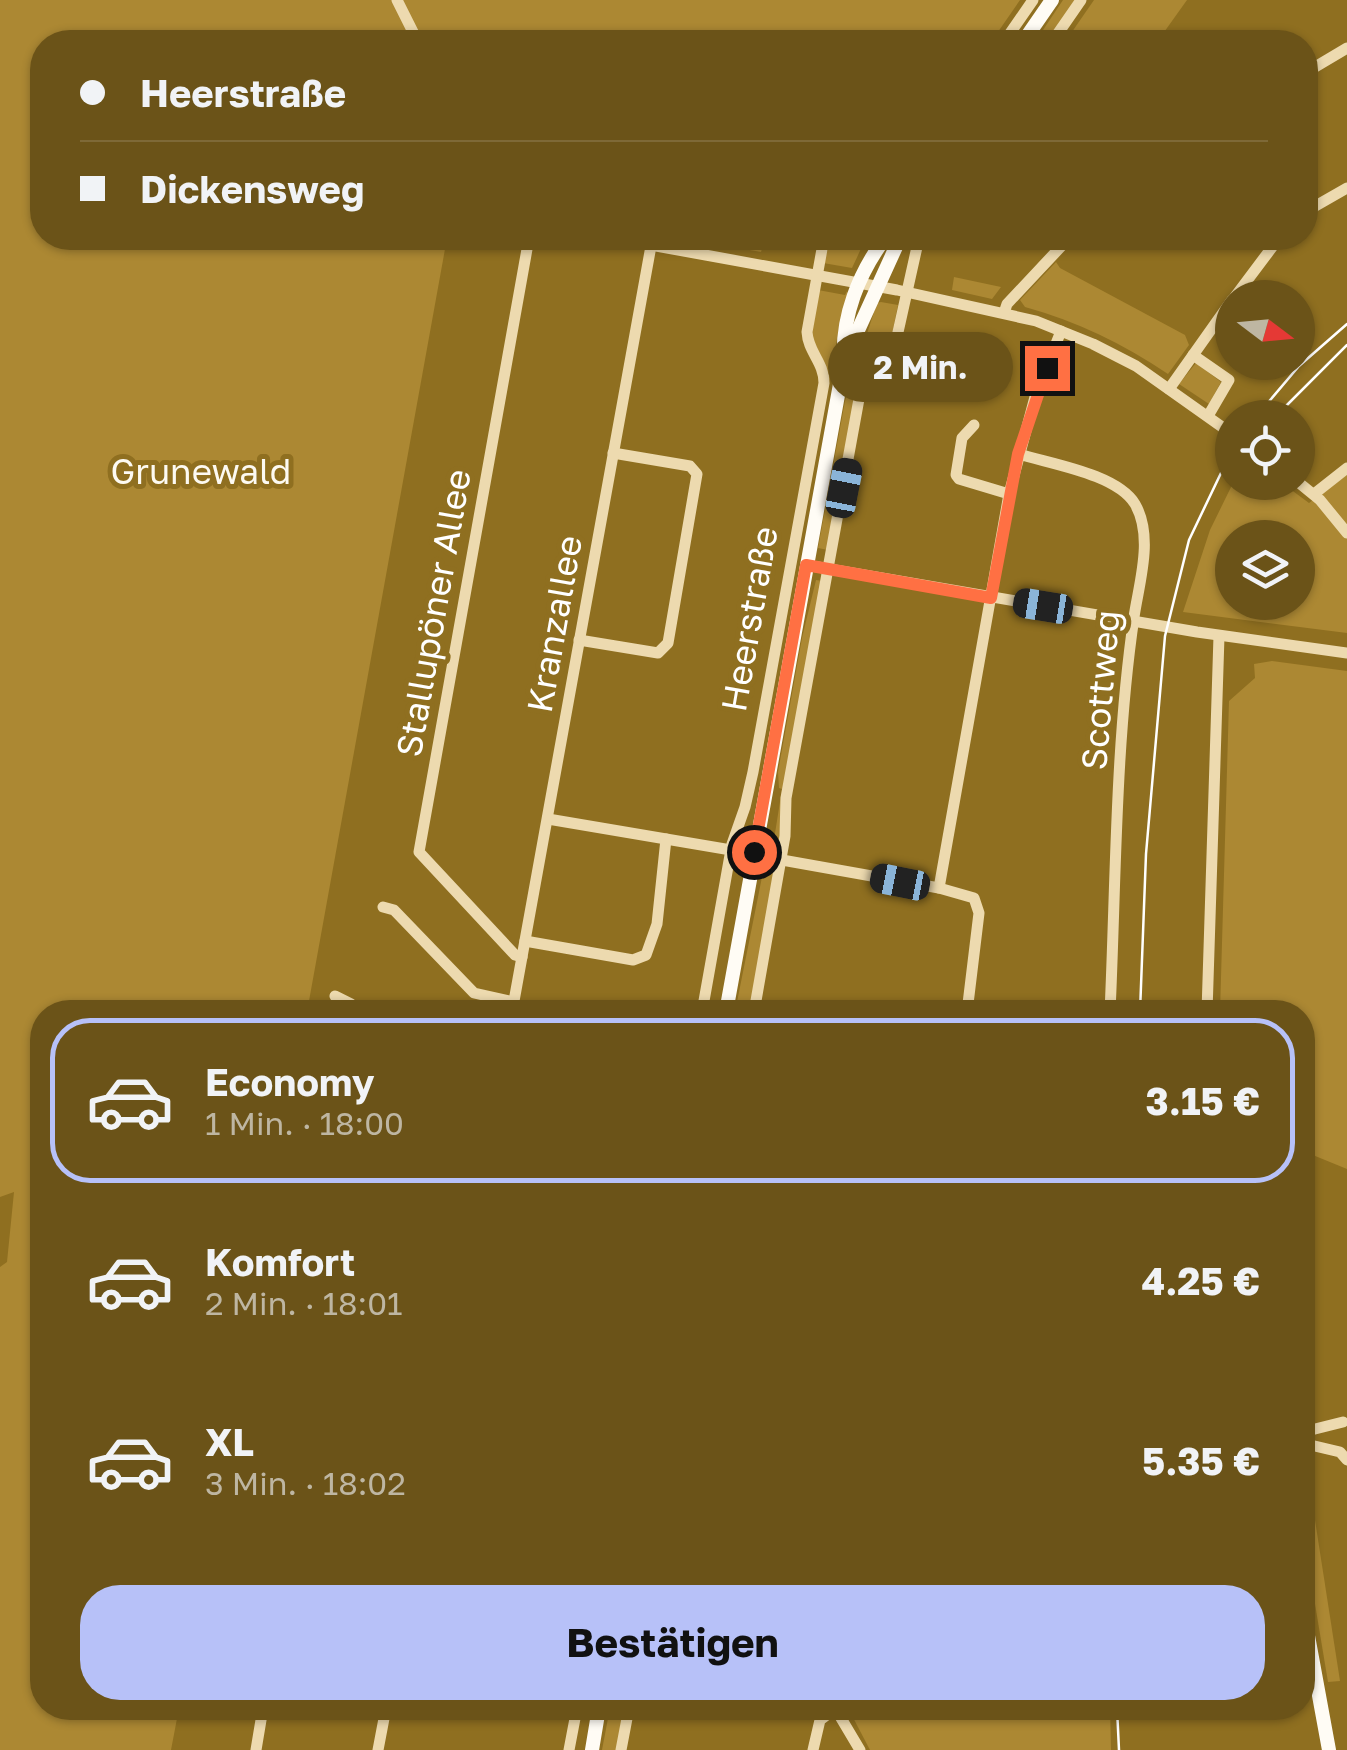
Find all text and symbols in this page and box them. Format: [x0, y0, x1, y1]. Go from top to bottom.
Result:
text: Heerstraße [140, 70, 346, 115]
text: Dickensweg [140, 166, 364, 211]
north arrow [1215, 280, 1315, 380]
map controls [1215, 280, 1315, 620]
callout: 2 Min. [827, 333, 1012, 403]
route end [1025, 346, 1070, 391]
text: 2 Min. [873, 348, 968, 386]
button: locate [1215, 400, 1315, 500]
park label: Grunewald [111, 450, 291, 492]
car [824, 456, 864, 520]
street label: Stallupöner Allee [387, 466, 479, 760]
button: layers [1215, 520, 1315, 620]
street label: Heerstraße [712, 523, 786, 715]
street label: Kranzallee [518, 532, 590, 716]
car [1011, 586, 1075, 626]
street label: Scottweg [1072, 608, 1128, 772]
route start [732, 830, 777, 875]
car [868, 862, 932, 902]
icon: car [85, 1056, 175, 1146]
text: Economy [205, 1059, 374, 1104]
text: 3.15 € [1146, 1078, 1260, 1123]
text: 1 Min. · 18:00 [205, 1104, 404, 1142]
icon: car [85, 1236, 175, 1326]
text: Komfort [205, 1239, 355, 1284]
text: 4.25 € [1141, 1258, 1260, 1303]
text: 2 Min. · 18:01 [205, 1284, 403, 1322]
icon: car [85, 1416, 175, 1506]
text: XL [205, 1419, 254, 1464]
text: 5.35 € [1142, 1438, 1260, 1483]
text: 3 Min. · 18:02 [205, 1464, 406, 1502]
button: Bestätigen [80, 1585, 1265, 1700]

